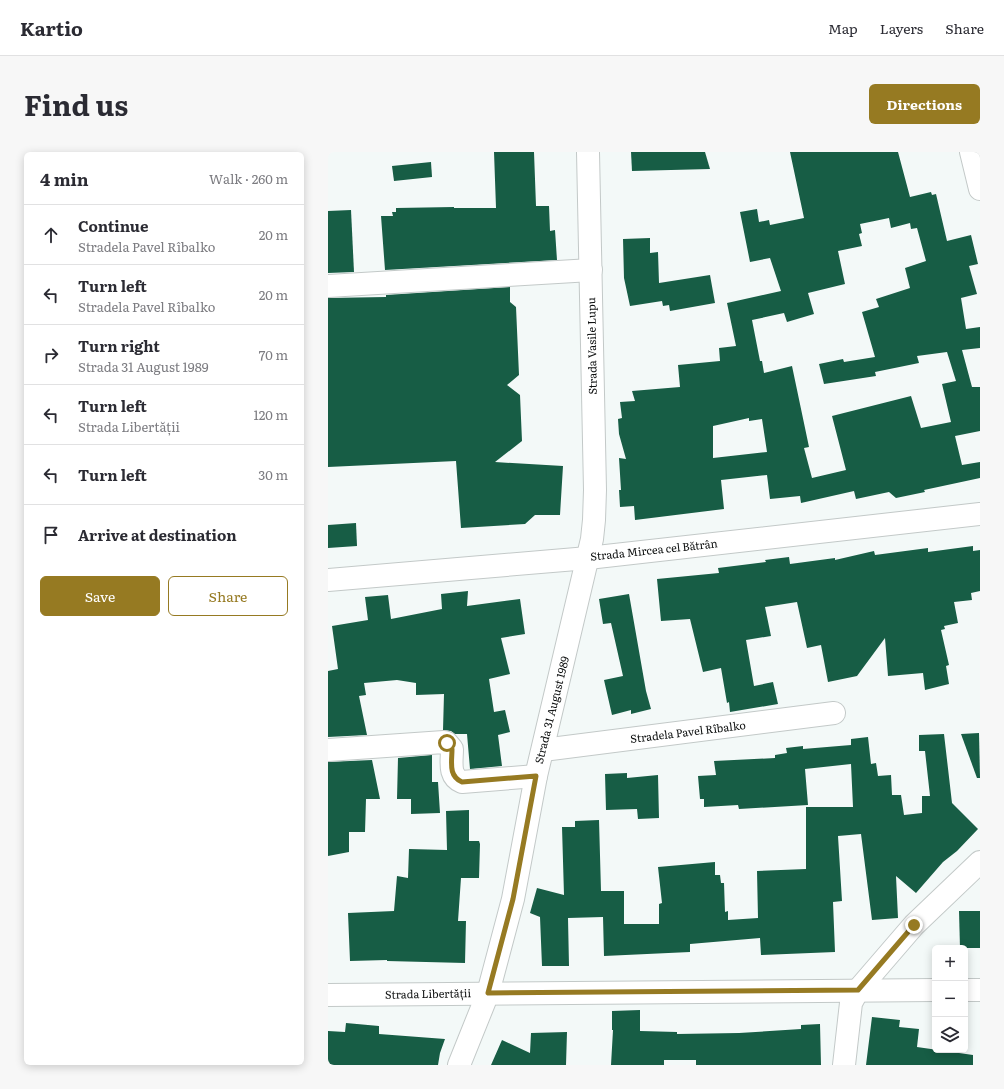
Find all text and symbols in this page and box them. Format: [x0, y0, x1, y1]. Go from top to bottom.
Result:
text: Kartio [20, 14, 83, 42]
text: Map [828, 18, 858, 38]
text: Layers [880, 18, 923, 38]
text: Share [945, 18, 984, 38]
text: Find us [24, 83, 128, 125]
button: Directions [869, 84, 980, 124]
text: 4 min [40, 166, 89, 191]
text: Walk · 260 m [209, 169, 288, 188]
text: Continue [78, 214, 148, 237]
icon: ahead [40, 224, 62, 246]
text: 20 m [259, 225, 288, 244]
text: Stradela Pavel Rîbalko [78, 237, 215, 256]
text: Turn left [78, 274, 147, 297]
icon: left [40, 284, 62, 306]
text: 20 m [259, 285, 288, 304]
text: Stradela Pavel Rîbalko [78, 297, 215, 316]
street label: Strada Vasile Lupu [582, 297, 600, 395]
text: Turn right [78, 334, 160, 357]
icon: right [40, 344, 62, 366]
text: 70 m [259, 345, 288, 364]
text: Strada 31 August 1989 [78, 357, 209, 376]
text: Turn left [78, 394, 147, 417]
icon: left [40, 404, 62, 426]
text: 120 m [253, 405, 288, 424]
text: Strada Libertății [78, 417, 180, 436]
text: Turn left [78, 463, 147, 486]
icon: left [40, 464, 62, 486]
text: 30 m [258, 465, 288, 484]
text: Arrive at destination [78, 523, 237, 546]
icon: arrive [40, 524, 62, 546]
street label: Strada Mircea cel Bătrân [590, 534, 718, 564]
button: Save [40, 576, 160, 616]
button: Share [168, 576, 288, 616]
street label: Strada 31 August 1989 [530, 654, 572, 765]
street label: Stradela Pavel Rîbalko [629, 716, 747, 746]
route start [438, 734, 456, 752]
route end [905, 916, 923, 934]
map controls [932, 945, 968, 1053]
button: + [932, 945, 968, 981]
button: − [932, 981, 968, 1017]
street label: Strada Libertății [385, 984, 472, 1002]
button: layers [932, 1017, 968, 1053]

